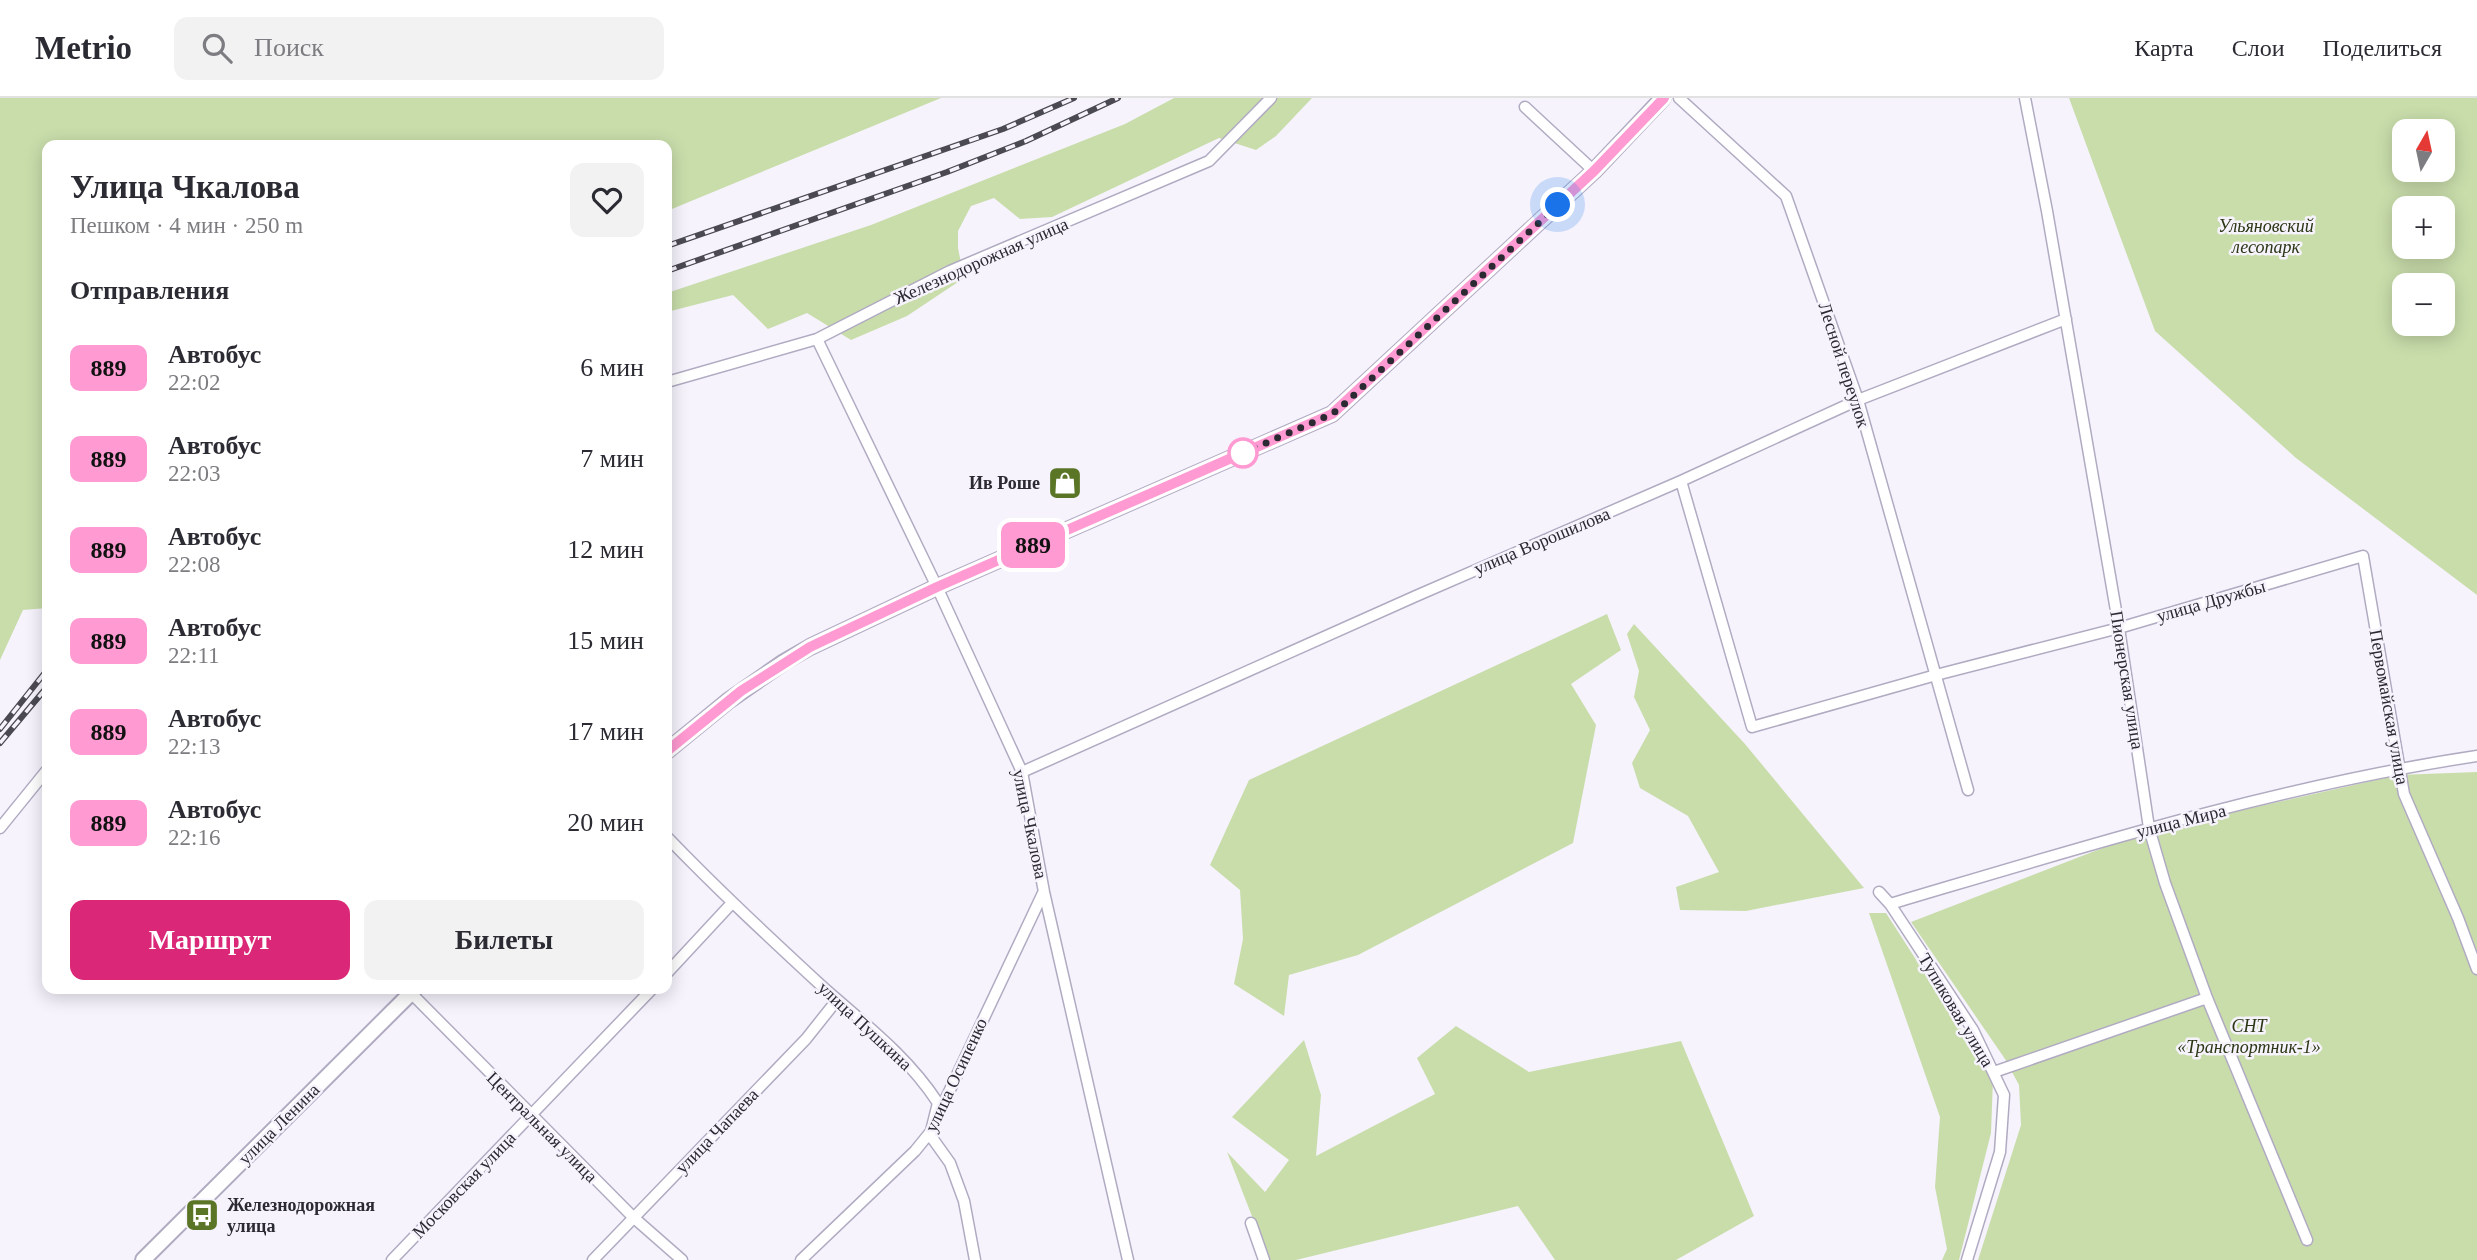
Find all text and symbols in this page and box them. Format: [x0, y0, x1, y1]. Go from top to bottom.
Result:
search box [174, 17, 664, 80]
icon: search [198, 29, 236, 67]
text: Metrio [35, 30, 132, 66]
text: Поиск [254, 33, 324, 62]
text: Карта [2134, 35, 2194, 61]
text: Слои [2232, 35, 2285, 61]
text: Поделиться [2323, 35, 2442, 61]
north arrow [2392, 119, 2455, 182]
map controls [2392, 119, 2455, 336]
button: heart [570, 163, 644, 237]
text: Улица Чкалова [70, 169, 300, 205]
your location [1540, 187, 1575, 222]
button: + [2392, 196, 2455, 259]
text: Пешком · 4 мин · 250 m [70, 213, 303, 238]
street label: Железнодорожная улица [891, 214, 1071, 308]
park label: Ульяновский лесопарк [2218, 216, 2314, 257]
button: − [2392, 273, 2455, 336]
text: Отправления [70, 276, 229, 305]
street label: Лесной переулок [1814, 300, 1874, 430]
text: Автобус [168, 340, 261, 369]
text: 6 мин [580, 353, 644, 382]
text: 889 [91, 355, 127, 381]
text: 22:02 [168, 370, 220, 395]
text: Автобус [168, 431, 261, 460]
unlabelled marker [1228, 438, 1258, 468]
text: 7 мин [580, 444, 644, 473]
text: 889 [91, 446, 127, 472]
text: 22:03 [168, 461, 220, 486]
shop icon: Ив Роше [1046, 464, 1084, 502]
place label: Ив Роше [969, 473, 1040, 493]
street label: улица Ворошилова [1471, 503, 1613, 579]
text: Автобус [168, 522, 261, 551]
line badge: 889 [993, 522, 1073, 568]
text: 889 [1015, 532, 1051, 558]
text: 12 мин [567, 535, 644, 564]
text: 889 [91, 537, 127, 563]
text: 22:08 [168, 552, 220, 577]
street label: улица Дружбы [2154, 576, 2268, 626]
street label: Пионерская улица [2106, 609, 2148, 751]
text: Автобус [168, 613, 261, 642]
text: 15 мин [567, 626, 644, 655]
text: 889 [91, 628, 127, 654]
street label: Первомайская улица [2365, 628, 2413, 786]
text: 22:11 [168, 643, 220, 668]
text: Автобус [168, 704, 261, 733]
text: 17 мин [567, 717, 644, 746]
text: 889 [91, 719, 127, 745]
text: 22:13 [168, 734, 220, 759]
street label: улица Чкалова [1009, 767, 1051, 881]
text: Автобус [168, 795, 261, 824]
street label: улица Мира [2134, 800, 2228, 842]
text: 20 мин [567, 808, 644, 837]
text: 889 [91, 810, 127, 836]
text: 22:16 [168, 825, 220, 850]
button: Маршрут [70, 900, 350, 980]
button: Билеты [364, 900, 644, 980]
street label: Тупиковая улица [1914, 950, 1998, 1070]
street label: улица Пушкина [814, 977, 916, 1075]
street label: улица Осипенко [921, 1015, 991, 1135]
park label: СНТ «Транспортник-1» [2177, 1016, 2321, 1057]
street label: Центральная улица [483, 1068, 601, 1186]
street label: улица Ленина [234, 1079, 324, 1169]
street label: улица Чапаева [672, 1084, 762, 1178]
street label: Московская улица [408, 1128, 520, 1242]
place label: Железнодорожная улица [227, 1195, 375, 1236]
bus stop icon: Железнодорожная улица [183, 1196, 221, 1234]

